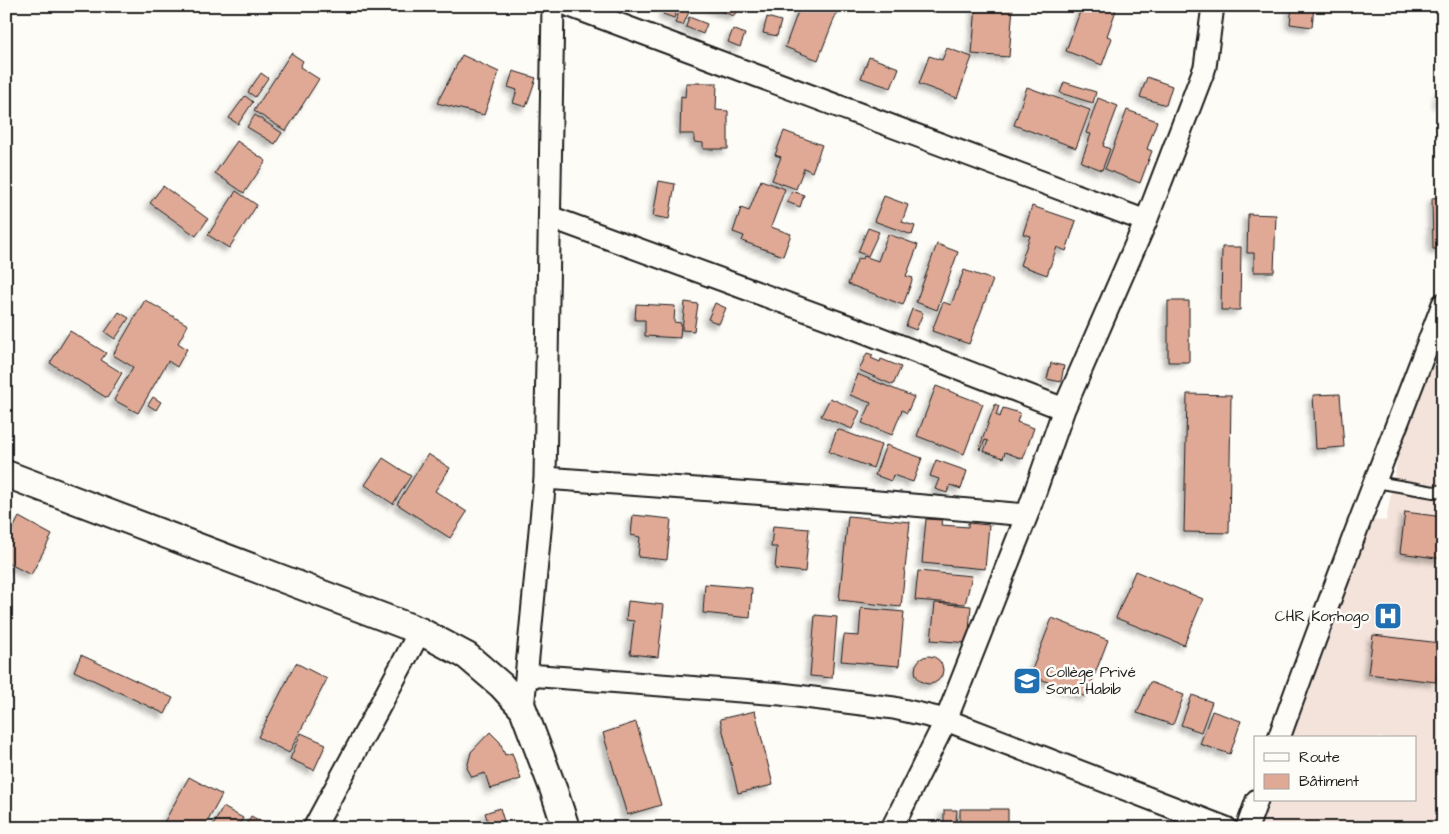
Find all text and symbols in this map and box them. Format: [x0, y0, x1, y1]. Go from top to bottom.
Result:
hospital icon: CHR Korhogo [1373, 601, 1403, 631]
place label: CHR Korhogo [1275, 606, 1370, 628]
place label: Collège Privé Sona Habib [1046, 662, 1136, 700]
school or university icon: Collège Privé Sona Habib [1012, 666, 1042, 696]
legend [1254, 736, 1416, 802]
text: Route [1299, 747, 1340, 768]
text: Bâtiment [1299, 771, 1359, 792]

